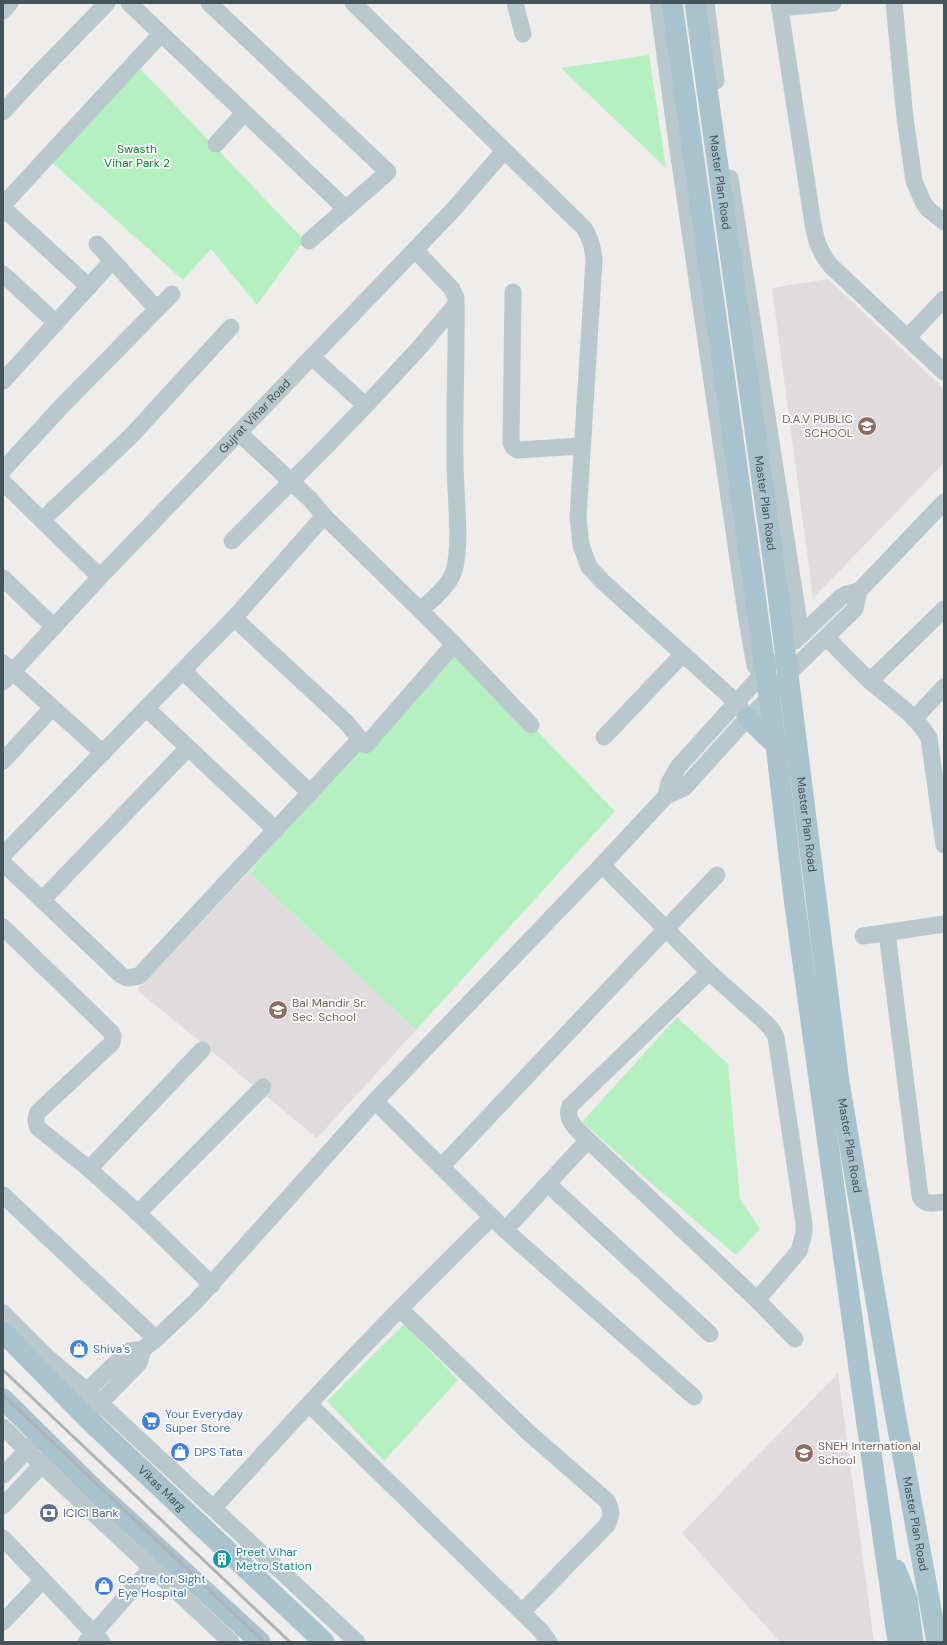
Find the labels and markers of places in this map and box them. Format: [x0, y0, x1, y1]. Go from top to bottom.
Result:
place label: D.A.V PUBLIC SCHOOL [782, 411, 853, 441]
school or university icon: D.A.V PUBLIC SCHOOL [856, 415, 878, 437]
place label: Bal Mandir Sr. Sec. School [292, 995, 366, 1025]
school or university icon: Bal Mandir Sr. Sec. School [267, 999, 289, 1021]
shop icon: Shiva's [68, 1338, 90, 1360]
place label: Shiva's [93, 1341, 130, 1357]
place label: Your Everyday Super Store [165, 1406, 244, 1436]
supermarket icon: Your Everyday Super Store [140, 1410, 162, 1432]
place label: SNEH International School [818, 1438, 921, 1468]
shop icon: DPS Tata [169, 1441, 191, 1463]
school or university icon: SNEH International School [793, 1442, 815, 1464]
place label: DPS Tata [194, 1444, 243, 1460]
bank icon: ICICI Bank [38, 1502, 60, 1524]
place label: ICICI Bank [63, 1505, 119, 1521]
place label: Preet Vihar Metro Station [236, 1544, 312, 1574]
building icon: Preet Vihar Metro Station [211, 1548, 233, 1570]
place label: Centre for Sight Eye Hospital [118, 1571, 206, 1601]
shop icon: Centre for Sight Eye Hospital [93, 1575, 115, 1597]

